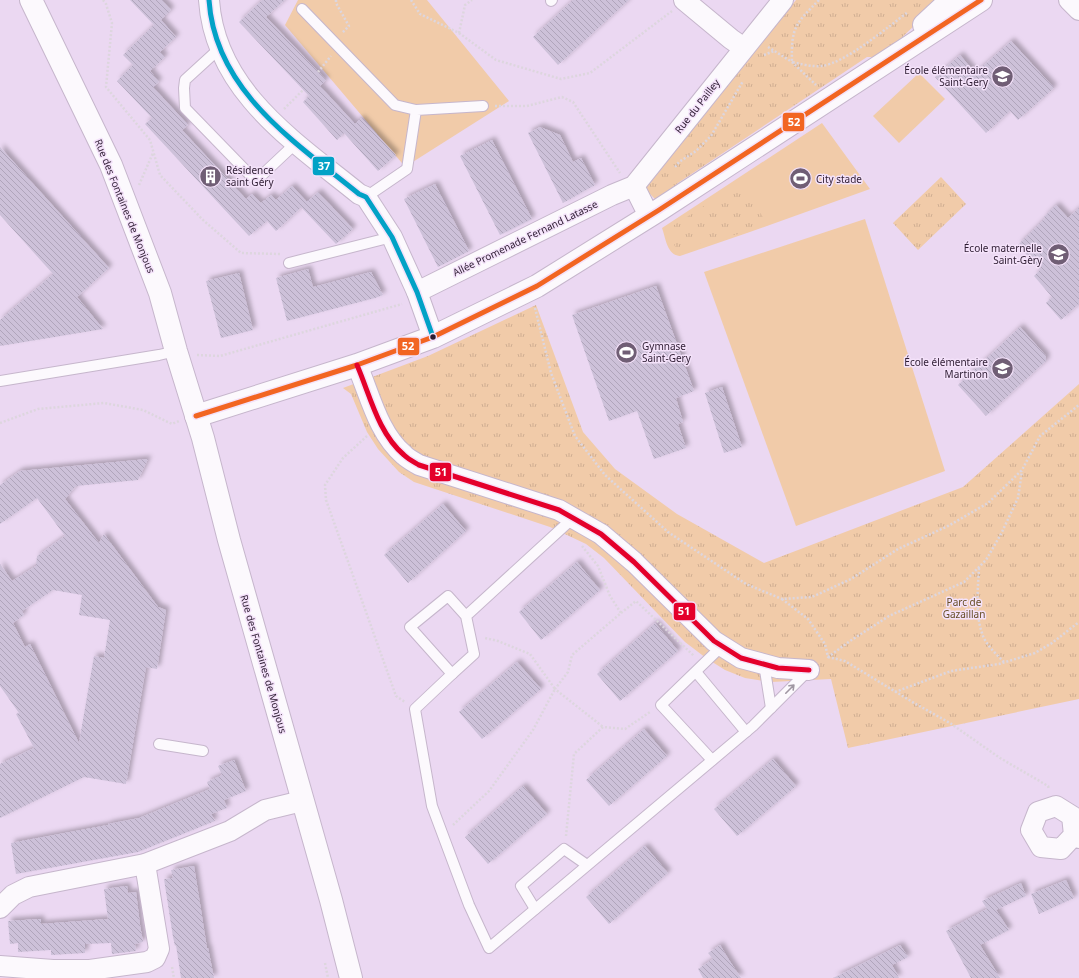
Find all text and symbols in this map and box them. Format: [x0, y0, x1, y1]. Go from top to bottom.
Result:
place label: École élémentaire Saint-Gery [904, 63, 989, 89]
school or university icon: École élémentaire Saint-Gery [990, 63, 1016, 89]
street label: Rue du Pailley [671, 75, 723, 136]
line badge: 52 [782, 112, 805, 132]
text: 52 [788, 114, 800, 129]
street label: Rue des Fontaines de Monjous [92, 137, 158, 275]
line badge: 37 [312, 156, 335, 176]
text: 37 [318, 158, 330, 173]
building icon: Résidence saint Géry [197, 163, 223, 189]
place label: Résidence saint Géry [226, 163, 274, 189]
sports icon: City stade [787, 166, 813, 192]
place label: City stade [816, 172, 862, 186]
street label: Allée Promenade Fernand Latasse [450, 197, 600, 279]
place label: École maternelle Saint-Gèry [964, 241, 1043, 267]
school or university icon: École maternelle Saint-Gèry [1045, 241, 1071, 267]
unlabelled marker [428, 332, 438, 342]
line badge: 52 [397, 337, 420, 356]
text: 52 [402, 338, 414, 353]
sports icon: Gymnase Saint-Gery [614, 339, 640, 365]
place label: Gymnase Saint-Gery [642, 339, 692, 365]
place label: École élémentaire Martinon [904, 355, 988, 381]
school or university icon: École élémentaire Martinon [990, 355, 1016, 381]
line badge: 51 [429, 462, 452, 482]
text: 51 [435, 464, 447, 479]
street label: Rue des Fontaines de Monjous [237, 593, 291, 735]
park label: Parc de Gazaillan [943, 595, 985, 621]
line badge: 51 [673, 602, 696, 621]
text: 51 [678, 603, 690, 618]
one-way arrow [785, 684, 795, 694]

